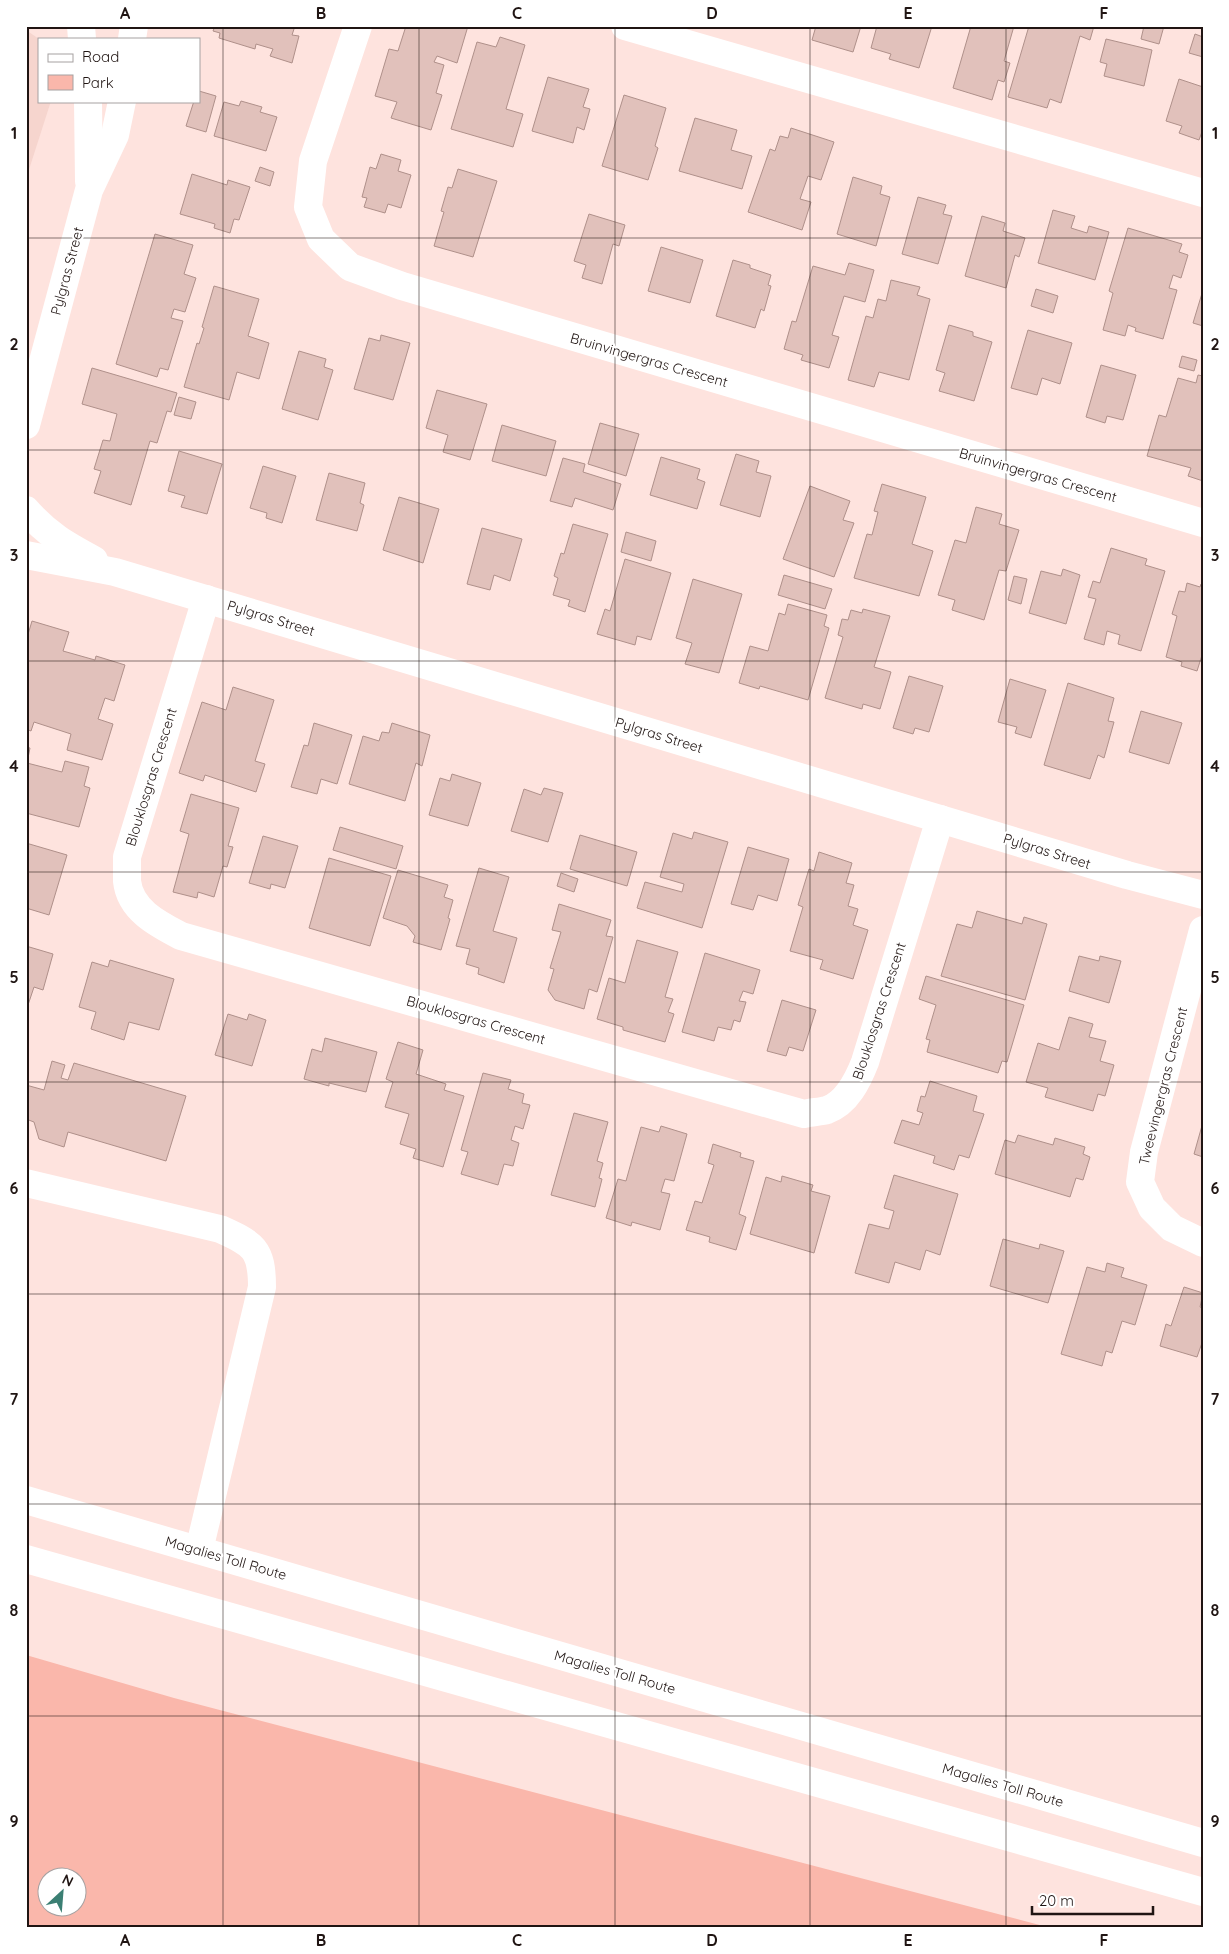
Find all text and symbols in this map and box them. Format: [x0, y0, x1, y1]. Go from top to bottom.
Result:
text: A [120, 3, 131, 23]
text: B [316, 3, 326, 23]
text: C [512, 3, 522, 23]
text: D [706, 3, 718, 23]
text: E [903, 3, 913, 23]
text: F [1100, 3, 1109, 23]
legend [38, 38, 200, 102]
text: Road [82, 47, 119, 66]
text: Park [82, 73, 114, 92]
text: 1 [11, 123, 17, 143]
text: 1 [1212, 123, 1218, 143]
street label: Pylgras Street [47, 225, 87, 317]
street label: Bruinvingergras Crescent [568, 329, 730, 391]
text: 2 [9, 334, 19, 354]
text: 2 [1210, 334, 1220, 354]
street label: Bruinvingergras Crescent [957, 444, 1119, 506]
text: 3 [10, 545, 18, 565]
text: 3 [1211, 545, 1219, 565]
street label: Pylgras Street [225, 596, 317, 640]
street label: Blouklosgras Crescent [121, 705, 181, 848]
street label: Pylgras Street [613, 713, 705, 757]
text: 4 [9, 756, 19, 776]
text: 4 [1210, 756, 1220, 776]
street label: Pylgras Street [1001, 829, 1093, 873]
street label: Blouklosgras Crescent [848, 940, 910, 1082]
text: 5 [9, 967, 19, 987]
text: 5 [1210, 967, 1220, 987]
street label: Blouklosgras Crescent [404, 992, 548, 1049]
street label: Tweevingergras Crescent [1135, 1005, 1191, 1167]
text: 6 [10, 1178, 19, 1198]
text: 6 [1211, 1178, 1220, 1198]
text: 7 [10, 1389, 19, 1409]
text: 7 [1211, 1389, 1220, 1409]
street label: Magalies Toll Route [163, 1532, 289, 1584]
text: 8 [10, 1600, 19, 1620]
text: 8 [1211, 1600, 1220, 1620]
street label: Magalies Toll Route [552, 1646, 678, 1698]
street label: Magalies Toll Route [940, 1759, 1066, 1811]
text: 9 [9, 1811, 19, 1831]
text: 9 [1210, 1811, 1220, 1831]
north arrow [38, 1866, 88, 1916]
text: N [59, 1870, 76, 1891]
scale bar [1032, 1884, 1153, 1916]
text: 20 m [1039, 1891, 1074, 1910]
text: A [120, 1930, 131, 1950]
text: B [316, 1930, 326, 1950]
text: C [512, 1930, 522, 1950]
text: D [706, 1930, 718, 1950]
text: E [903, 1930, 913, 1950]
text: F [1100, 1930, 1109, 1950]

